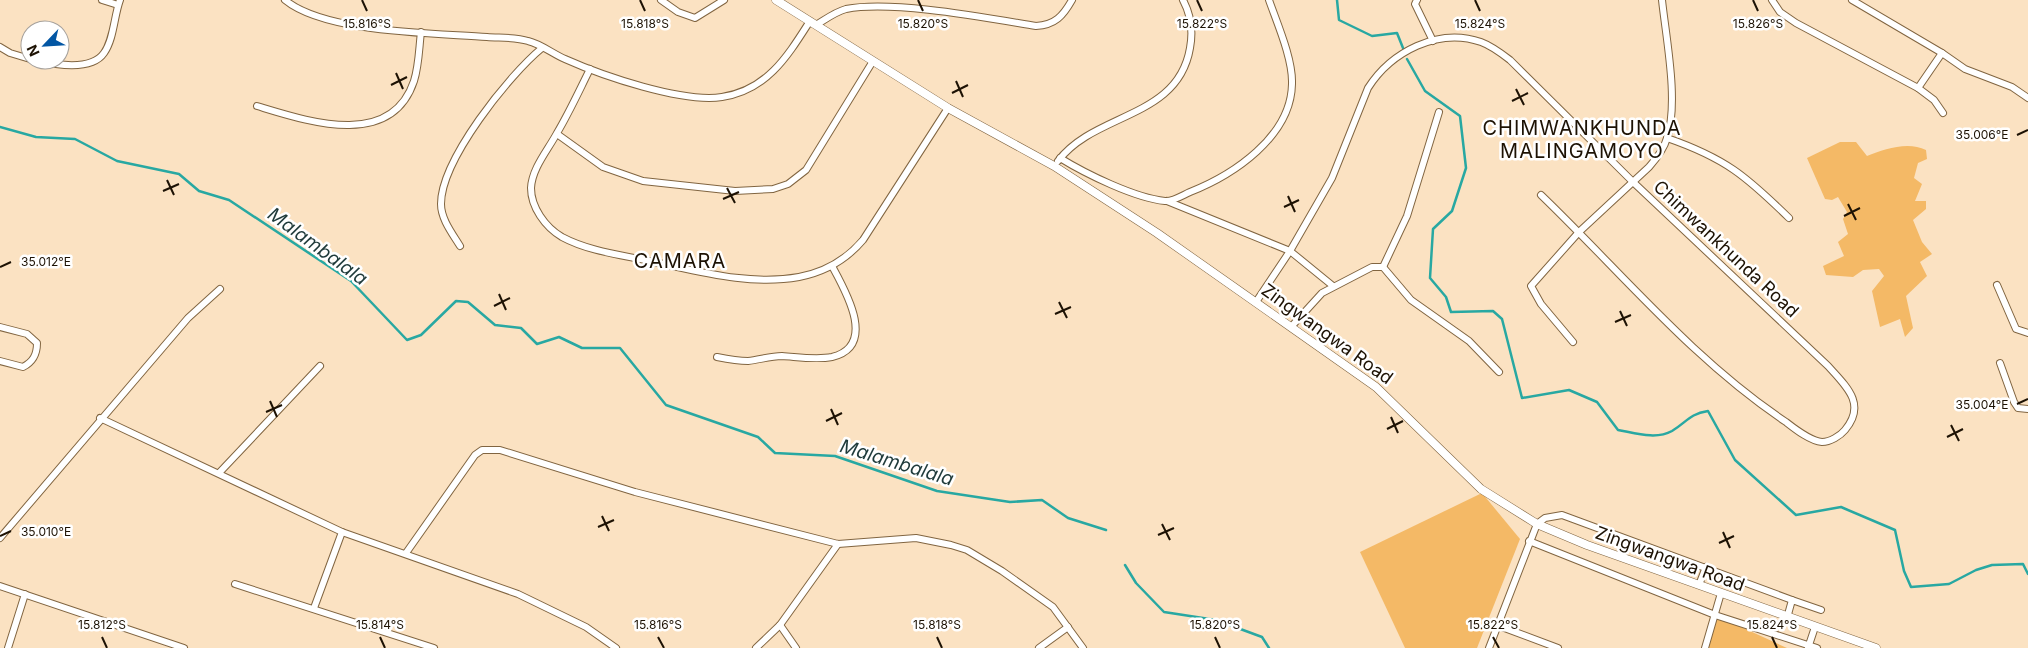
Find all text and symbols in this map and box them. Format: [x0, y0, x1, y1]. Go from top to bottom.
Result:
text: 15.816°S [343, 16, 391, 31]
text: 15.818°S [621, 16, 669, 31]
text: 15.820°S [898, 16, 949, 31]
text: 15.822°S [1177, 16, 1227, 31]
text: 15.824°S [1455, 16, 1505, 31]
text: 15.826°S [1733, 16, 1783, 31]
north arrow [20, 20, 70, 70]
text: N [23, 42, 43, 59]
district label: CHIMWANKHUNDA MALINGAMOYO [1482, 116, 1682, 163]
text: 35.006°E [1956, 127, 2008, 142]
street label: Chimwankhunda Road [1649, 176, 1803, 321]
water label: Malambalala [263, 203, 372, 290]
district label: CAMARA [634, 249, 726, 273]
text: 35.012°E [21, 254, 71, 269]
street label: Zingwangwa Road [1258, 279, 1397, 388]
text: 35.004°E [1956, 397, 2008, 412]
water label: Malambalala [837, 434, 957, 491]
street label: Zingwangwa Road [1593, 522, 1748, 595]
text: 35.010°E [21, 524, 71, 539]
text: 15.812°S [78, 617, 126, 632]
text: 15.814°S [356, 617, 404, 632]
text: 15.816°S [634, 617, 682, 632]
text: 15.818°S [913, 617, 961, 632]
text: 15.820°S [1190, 617, 1241, 632]
text: 15.822°S [1468, 617, 1518, 632]
text: 15.824°S [1747, 617, 1797, 632]

